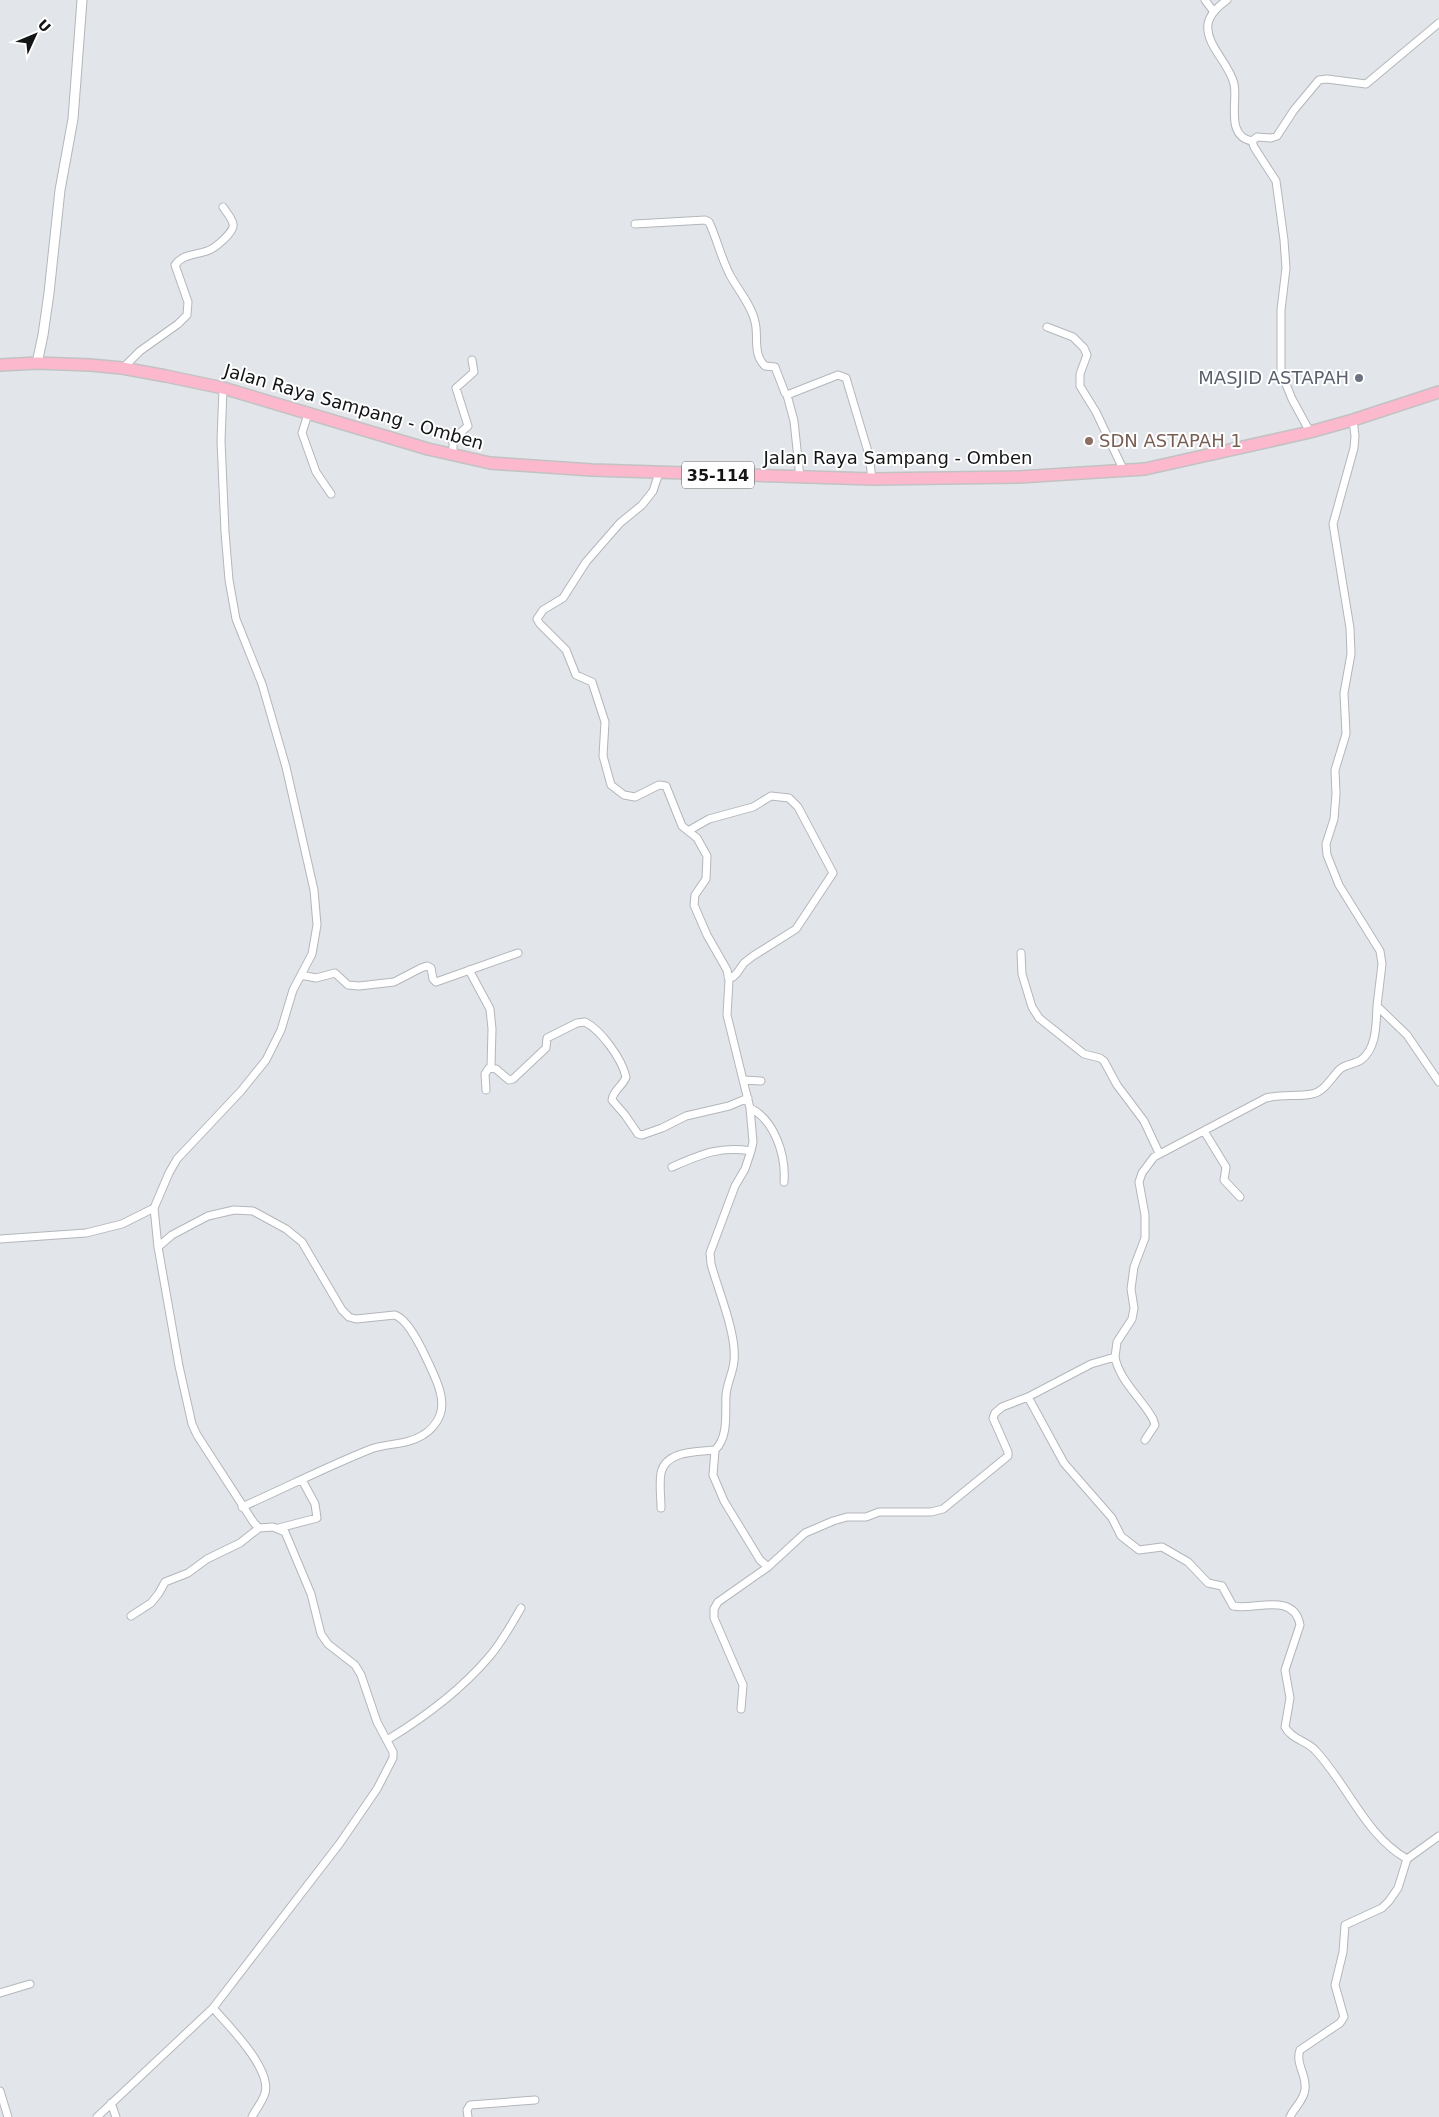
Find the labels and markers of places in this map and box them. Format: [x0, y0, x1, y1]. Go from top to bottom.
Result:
place label: MASJID ASTAPAH [1198, 367, 1349, 388]
marker: MASJID ASTAPAH [1353, 372, 1365, 384]
place label: SDN ASTAPAH 1 [1099, 430, 1242, 451]
marker: SDN ASTAPAH 1 [1083, 435, 1095, 447]

